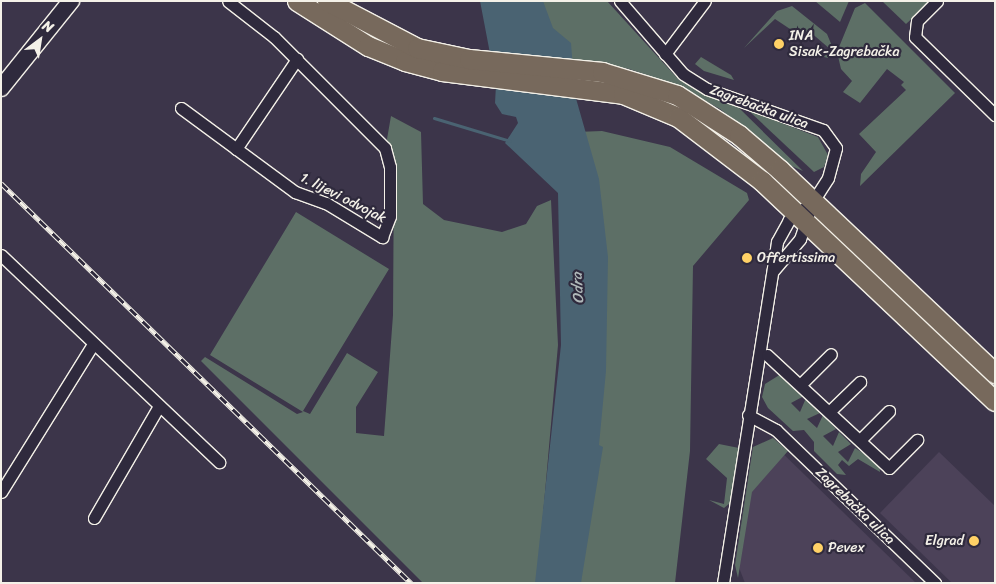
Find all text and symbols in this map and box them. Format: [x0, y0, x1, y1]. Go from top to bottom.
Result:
text: N [37, 13, 59, 40]
north arrow [15, 15, 65, 65]
place label: INA Sisak-Zagrebačka [789, 28, 899, 60]
marker: INA Sisak-Zagrebačka [773, 38, 785, 50]
street label: Zagrebačka ulica [707, 81, 811, 133]
street label: 1. lijevi odvojak [297, 169, 389, 227]
place label: Offertissima [757, 250, 835, 266]
marker: Offertissima [741, 252, 753, 264]
water label: Odra [568, 272, 588, 304]
street label: Zagrebačka ulica [812, 464, 898, 548]
place label: Elgrad [925, 533, 964, 549]
marker: Elgrad [968, 535, 980, 547]
place label: Pevex [828, 540, 865, 556]
marker: Pevex [812, 542, 824, 554]

